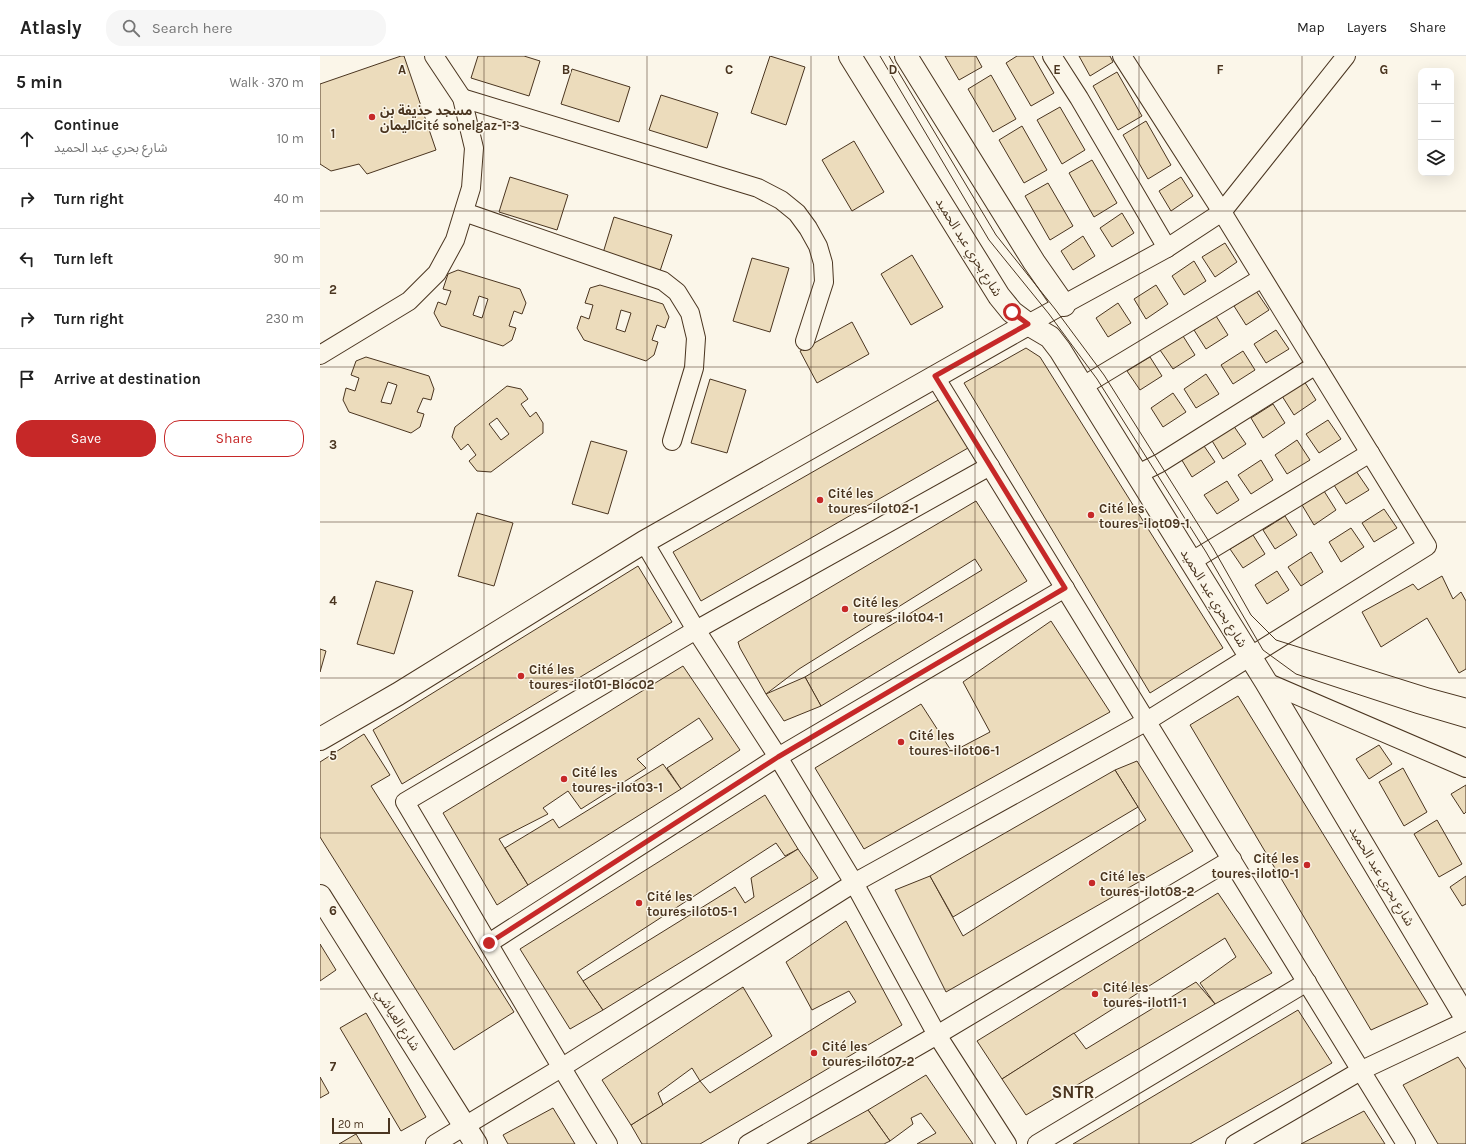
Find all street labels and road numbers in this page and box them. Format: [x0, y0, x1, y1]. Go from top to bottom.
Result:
street label: شارع بحري عبد الحميد [930, 195, 1005, 301]
street label: شارع بحري عبد الحميد [1175, 546, 1250, 652]
street label: شارع بحري عبد الحميد [1344, 824, 1418, 930]
street label: شارع العياشي [370, 987, 423, 1055]

